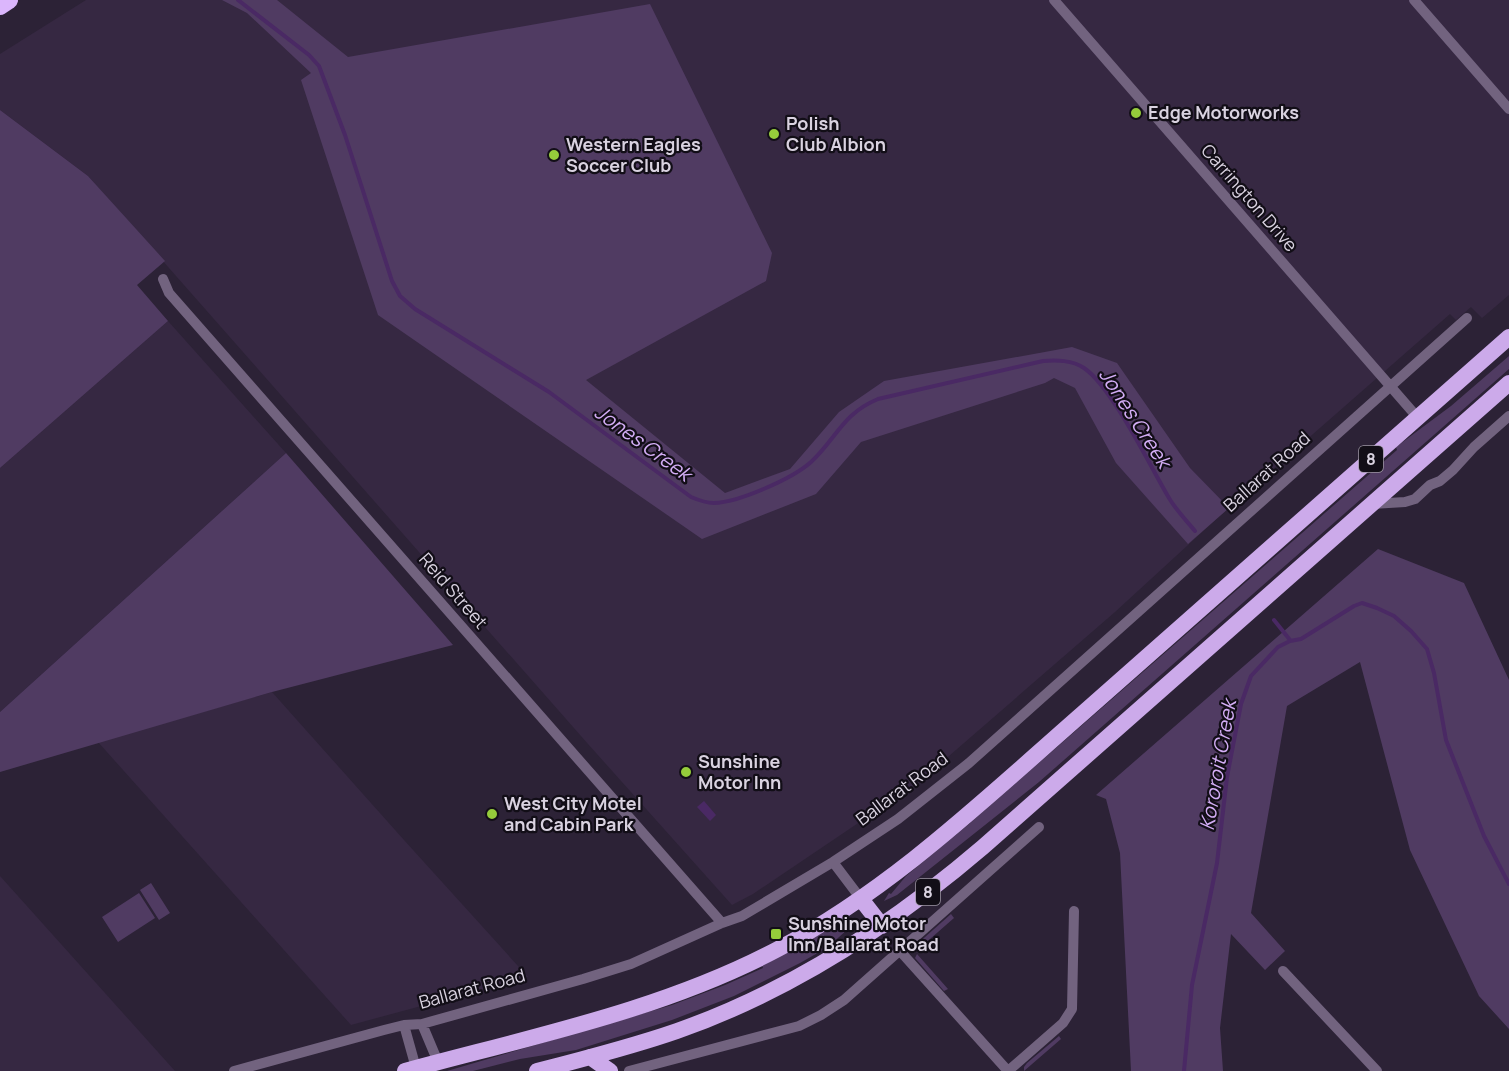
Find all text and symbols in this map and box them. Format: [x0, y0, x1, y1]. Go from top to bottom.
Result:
place label: Edge Motorworks [1148, 100, 1299, 124]
marker: Edge Motorworks [1129, 106, 1143, 120]
place label: Polish Club Albion [786, 111, 886, 156]
marker: Polish Club Albion [767, 127, 781, 141]
place label: Western Eagles Soccer Club [566, 132, 701, 177]
street label: Carrington Drive [1196, 138, 1303, 256]
marker: Western Eagles Soccer Club [547, 148, 561, 162]
water label: Jones Creek [1093, 363, 1179, 475]
water label: Jones Creek [589, 398, 700, 489]
street label: Ballarat Road [1218, 426, 1315, 517]
road number: 8 [1359, 446, 1383, 472]
street label: Reid Street [414, 547, 493, 633]
water label: Kororoit Creek [1193, 695, 1243, 832]
street label: Ballarat Road [851, 746, 952, 831]
place label: Sunshine Motor Inn [698, 749, 781, 794]
marker: Sunshine Motor Inn [679, 765, 693, 779]
place label: West City Motel and Cabin Park [504, 791, 642, 836]
marker: West City Motel and Cabin Park [485, 807, 499, 821]
road number: 8 [916, 879, 940, 905]
place label: Sunshine Motor Inn/Ballarat Road [788, 911, 939, 956]
marker: Sunshine Motor Inn/Ballarat Road [769, 927, 783, 941]
street label: Ballarat Road [416, 962, 528, 1014]

